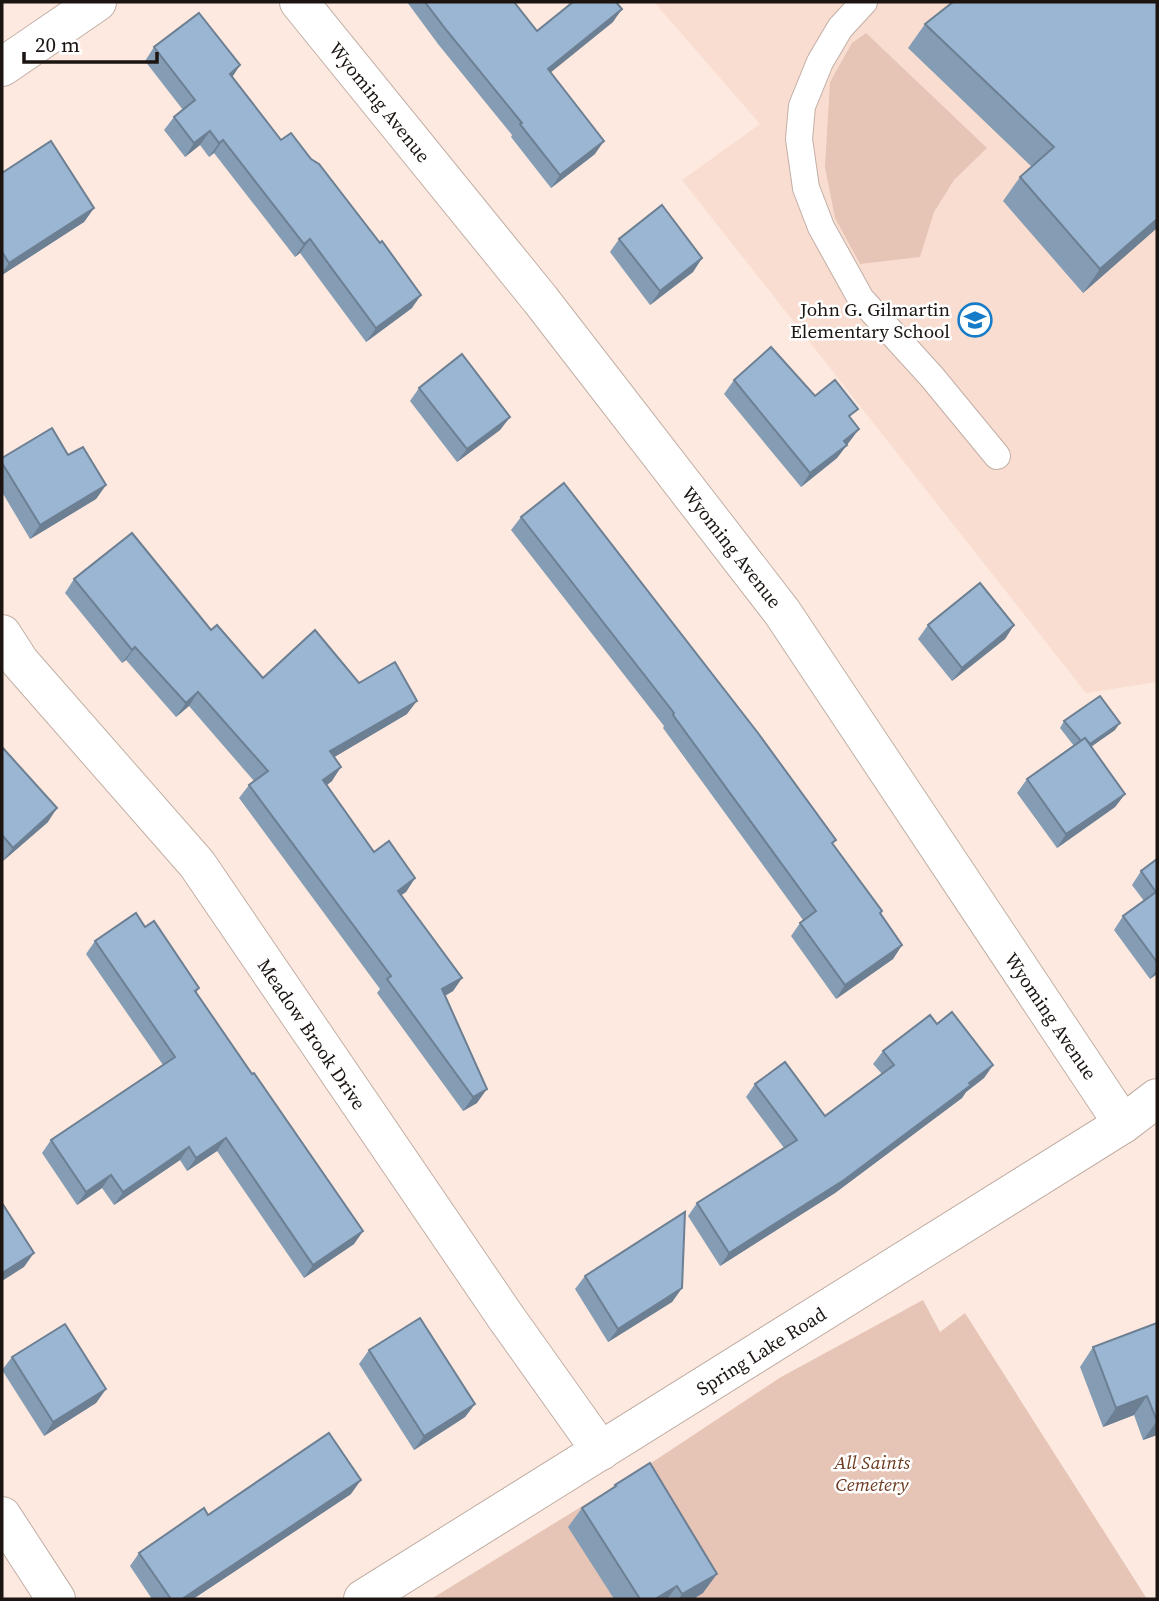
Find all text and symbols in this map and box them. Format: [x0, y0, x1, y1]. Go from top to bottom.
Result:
scale bar [24, 21, 158, 65]
text: 20 m [35, 30, 80, 59]
street label: Wyoming Avenue [323, 36, 437, 168]
place label: John G. Gilmartin Elementary School [790, 296, 950, 344]
school or university icon: John G. Gilmartin Elementary School [956, 301, 994, 339]
street label: Wyoming Avenue [676, 481, 788, 613]
street label: Wyoming Avenue [999, 947, 1103, 1085]
street label: Meadow Brook Drive [252, 953, 372, 1115]
street label: Spring Lake Road [691, 1301, 831, 1401]
park label: All Saints Cemetery [833, 1449, 910, 1497]

